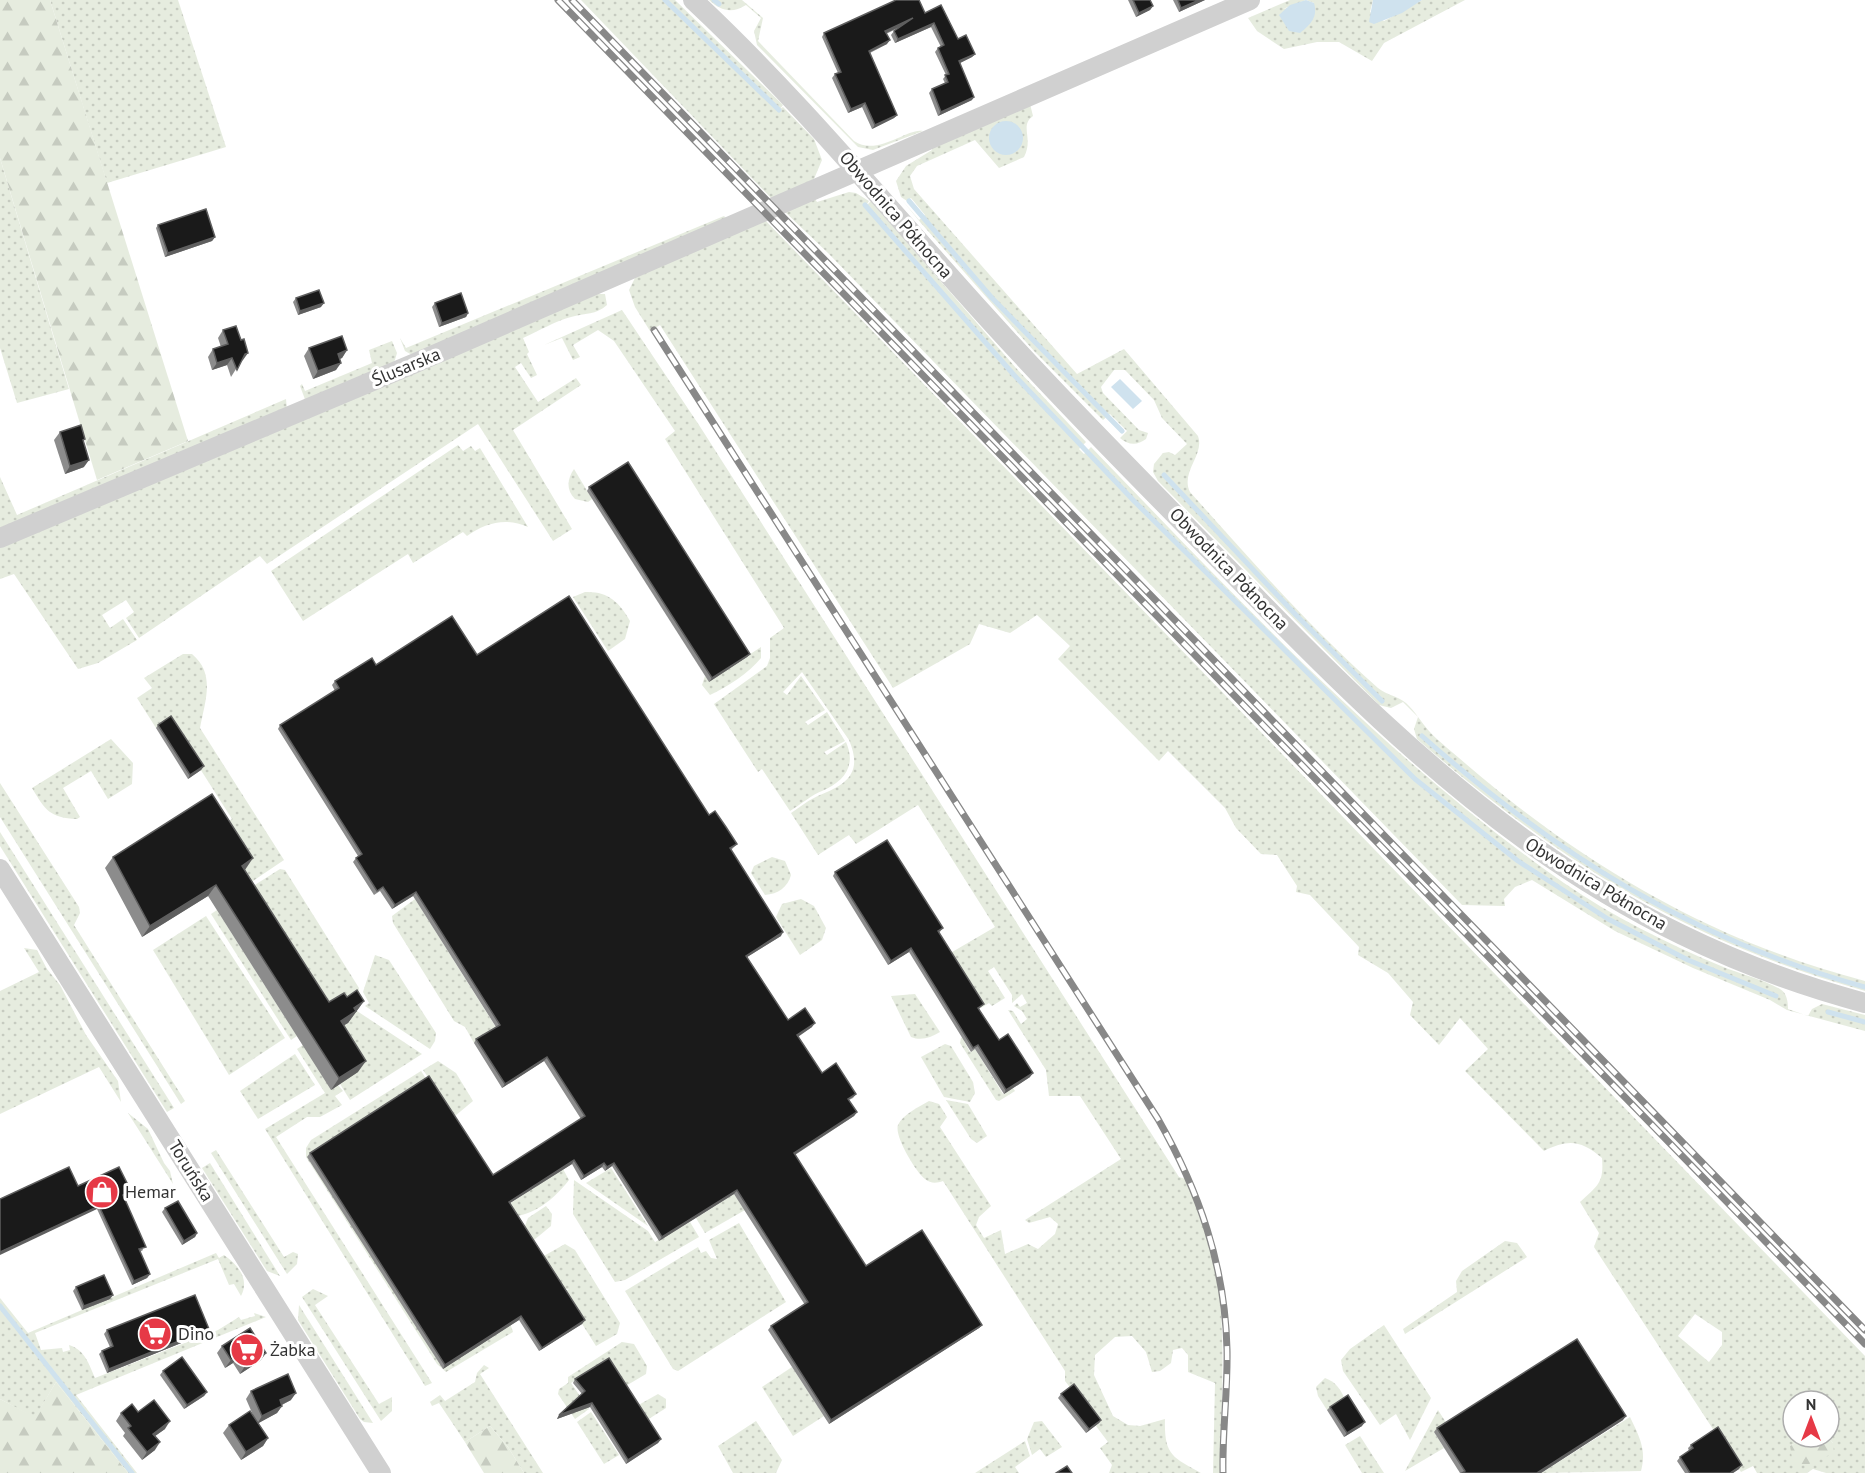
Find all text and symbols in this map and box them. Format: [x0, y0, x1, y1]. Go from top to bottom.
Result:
street label: Obwodnica Północna [835, 146, 958, 283]
street label: Ślusarska [368, 342, 444, 391]
street label: Obwodnica Północna [1165, 503, 1294, 635]
street label: Obwodnica Północna [1521, 832, 1671, 935]
street label: Toruńska [164, 1136, 219, 1206]
shop icon: Hemar [84, 1174, 120, 1210]
place label: Hemar [125, 1180, 176, 1203]
supermarket icon: Dino [137, 1316, 173, 1352]
place label: Dino [178, 1322, 214, 1345]
supermarket icon: Żabka [229, 1332, 265, 1368]
place label: Żabka [270, 1338, 316, 1361]
north arrow [1781, 1389, 1841, 1449]
text: N [1806, 1394, 1816, 1414]

